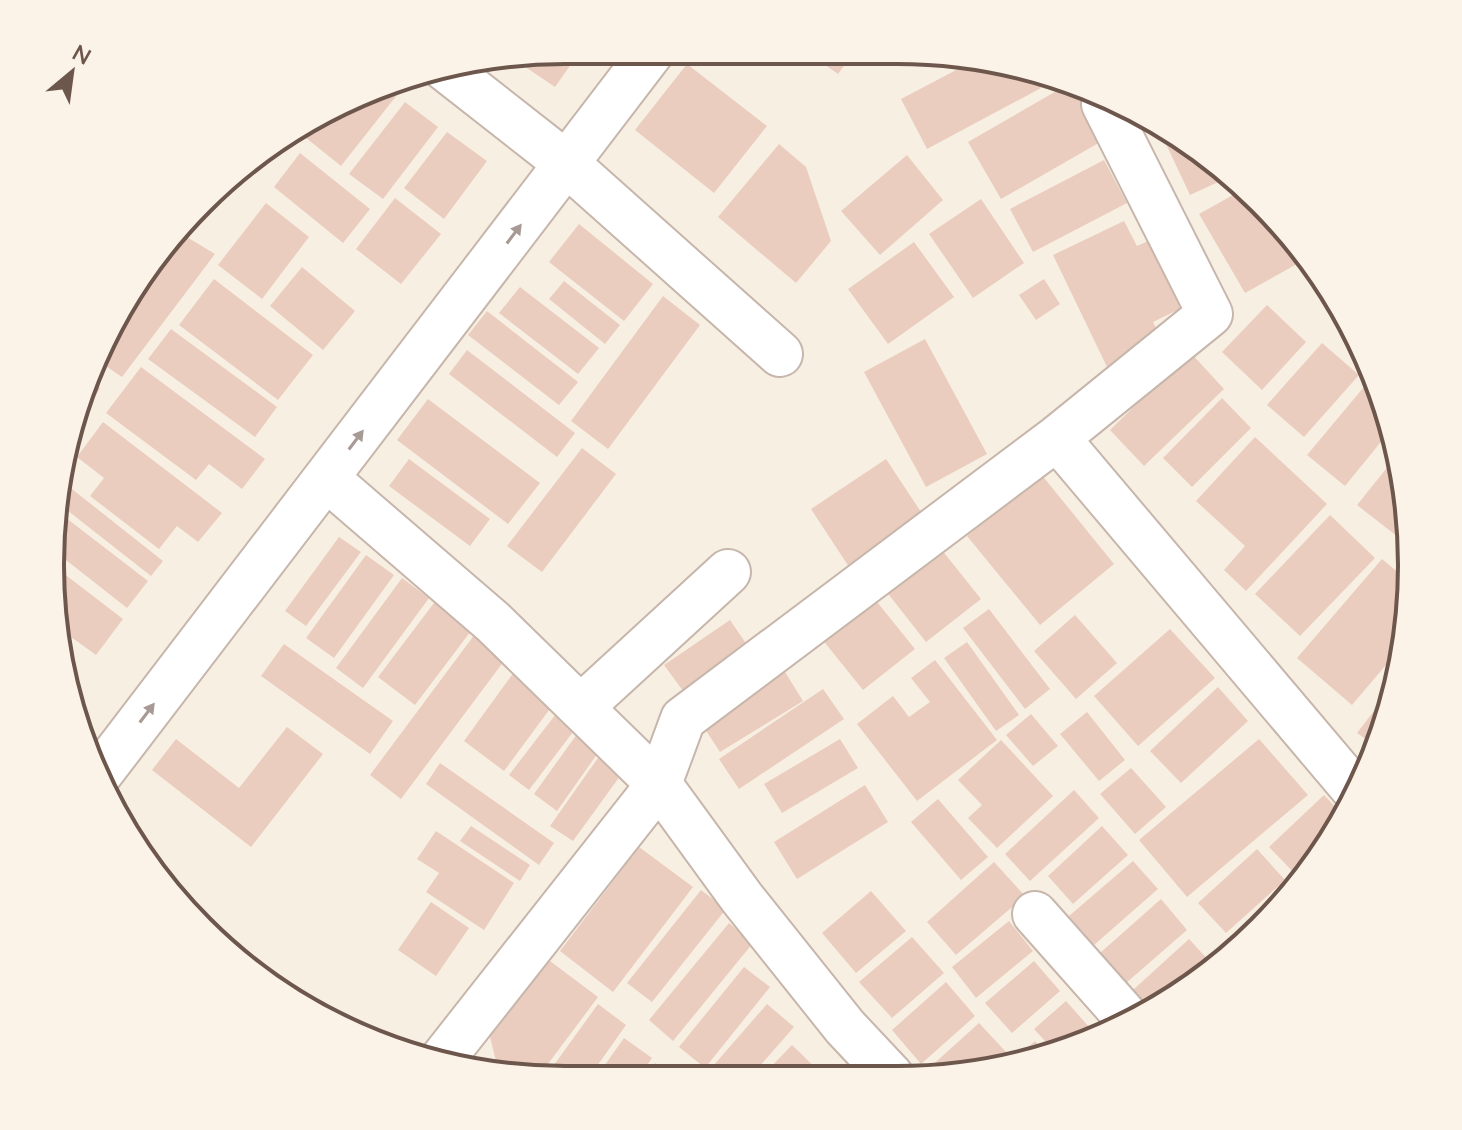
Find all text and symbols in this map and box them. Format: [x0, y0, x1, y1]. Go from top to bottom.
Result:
north arrow [32, 32, 112, 112]
text: N [68, 38, 96, 70]
one-way arrow [505, 223, 521, 244]
one-way arrow [347, 430, 363, 450]
one-way arrow [138, 703, 154, 723]

